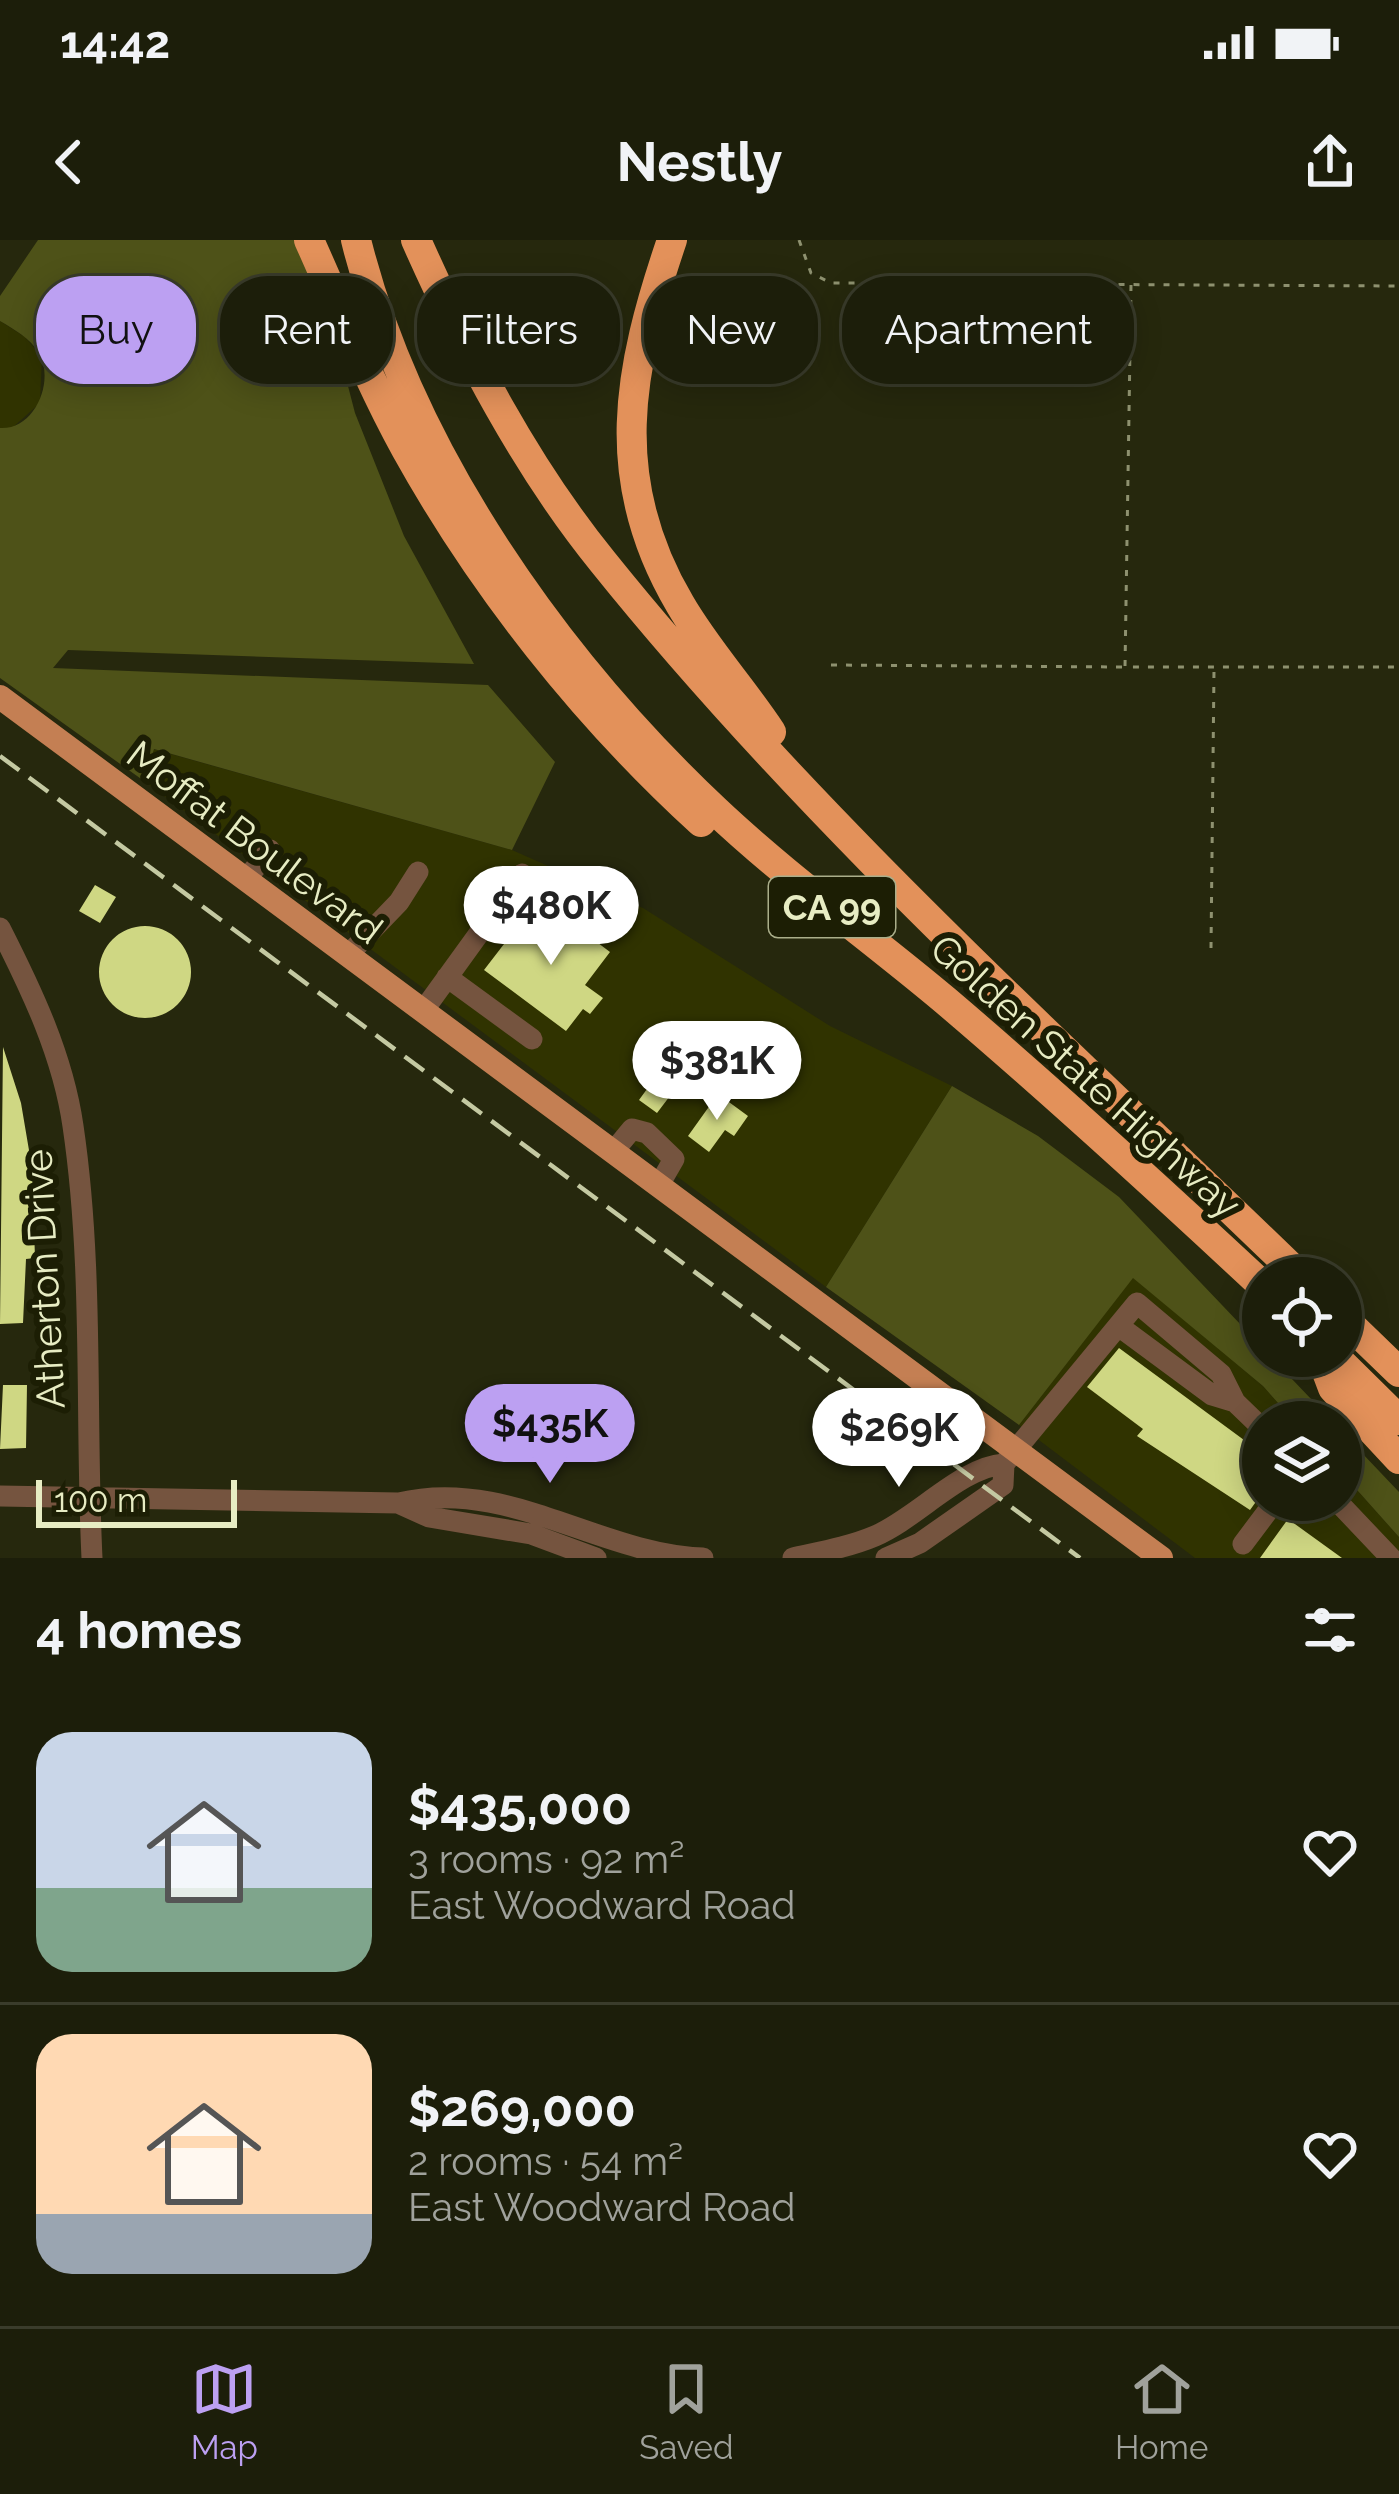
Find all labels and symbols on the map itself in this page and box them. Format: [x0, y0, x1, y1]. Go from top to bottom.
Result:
street label: Moffat Boulevard [118, 731, 392, 953]
pin: $480K [467, 866, 635, 968]
road number: CA 99 [769, 877, 895, 937]
street label: Golden State Highway [922, 925, 1250, 1227]
pin: $381K [633, 1021, 801, 1123]
street label: Atherton Drive [14, 1148, 74, 1410]
pin: $435K [466, 1384, 634, 1486]
pin: $269K [815, 1388, 983, 1490]
scale bar [36, 1474, 237, 1527]

